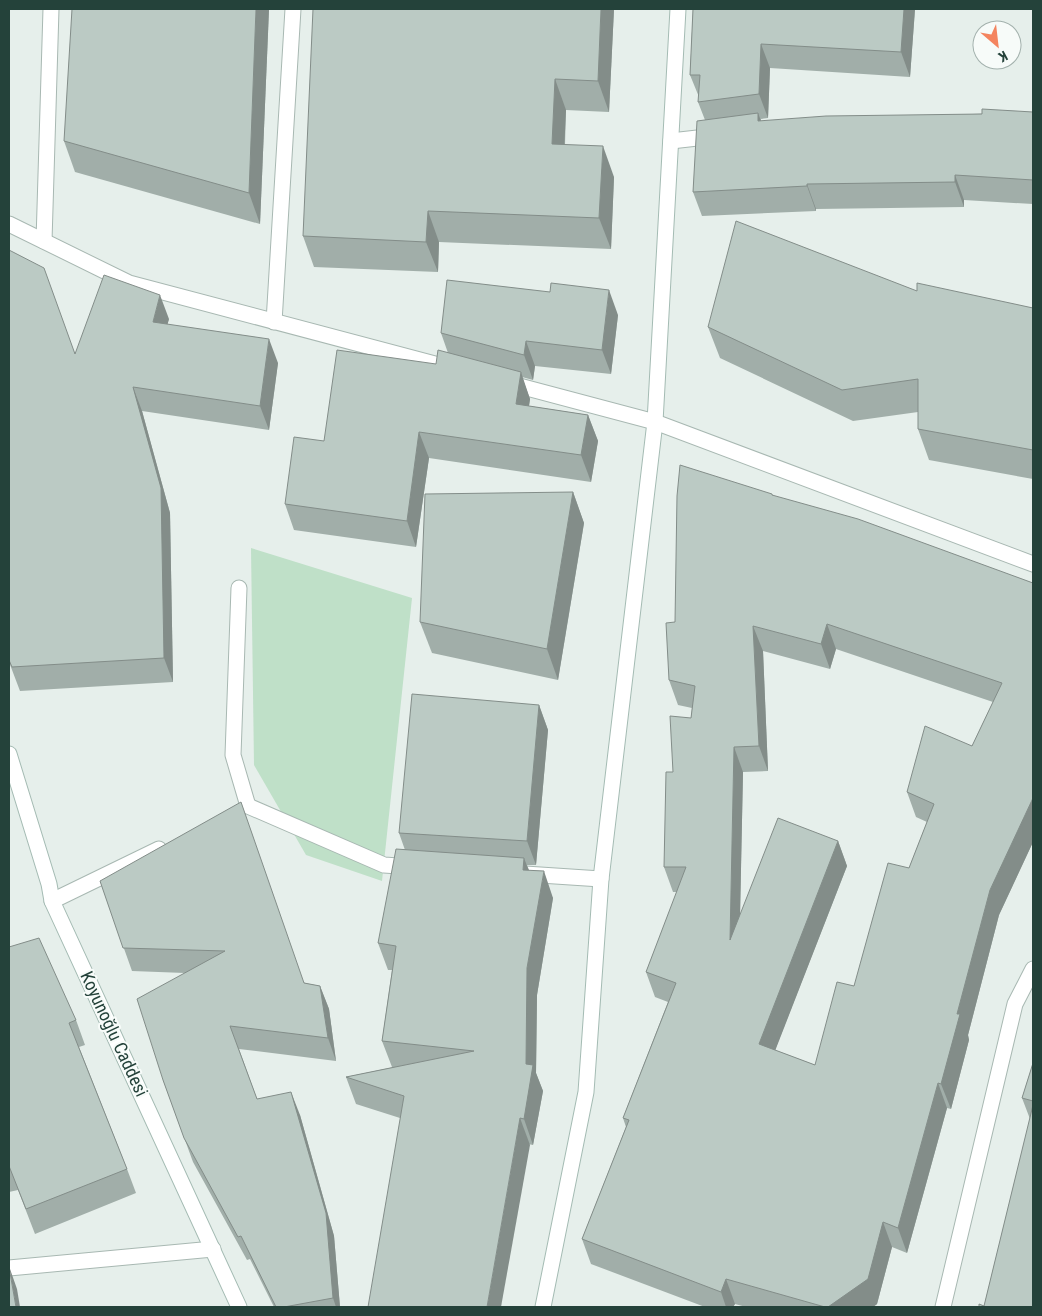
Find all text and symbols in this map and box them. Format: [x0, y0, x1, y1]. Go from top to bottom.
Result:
north arrow [972, 20, 1022, 70]
text: K [996, 48, 1010, 65]
street label: Koyunoğlu Caddesi [76, 968, 153, 1100]

